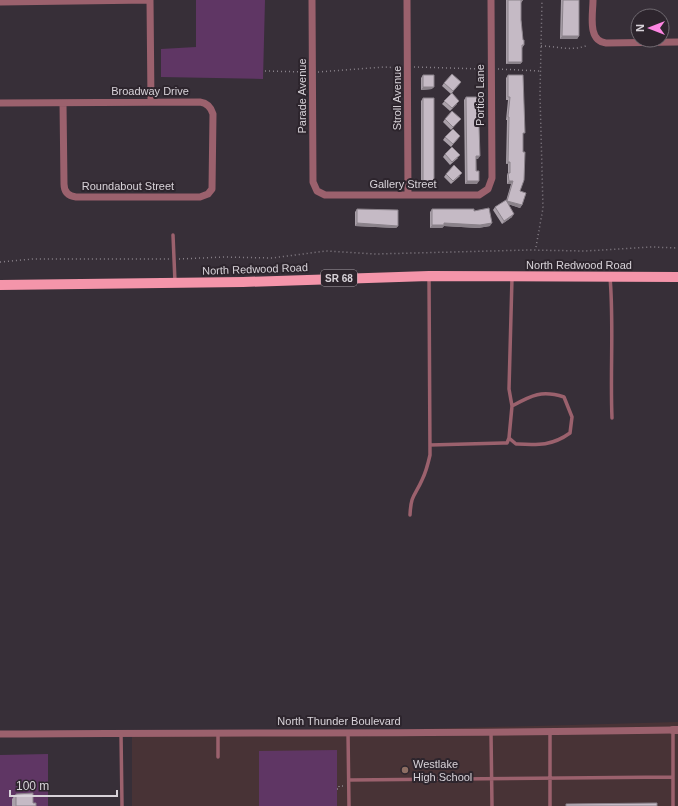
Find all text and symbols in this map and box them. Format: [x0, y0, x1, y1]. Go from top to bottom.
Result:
north arrow [630, 8, 670, 48]
text: N [634, 24, 646, 32]
street label: Parade Avenue [296, 58, 308, 134]
street label: Portico Lane [474, 64, 486, 126]
street label: Stroll Avenue [391, 66, 403, 130]
street label: Broadway Drive [111, 85, 189, 97]
street label: Gallery Street [369, 178, 437, 190]
street label: Roundabout Street [82, 180, 174, 192]
street label: North Redwood Road [526, 259, 632, 271]
street label: North Redwood Road [202, 261, 308, 277]
road number: SR 68 [321, 270, 357, 286]
street label: North Thunder Boulevard [277, 715, 401, 727]
place label: Westlake High School [413, 758, 472, 783]
marker: Westlake High School [400, 765, 410, 775]
scale bar [10, 772, 117, 798]
text: 100 m [16, 779, 49, 793]

